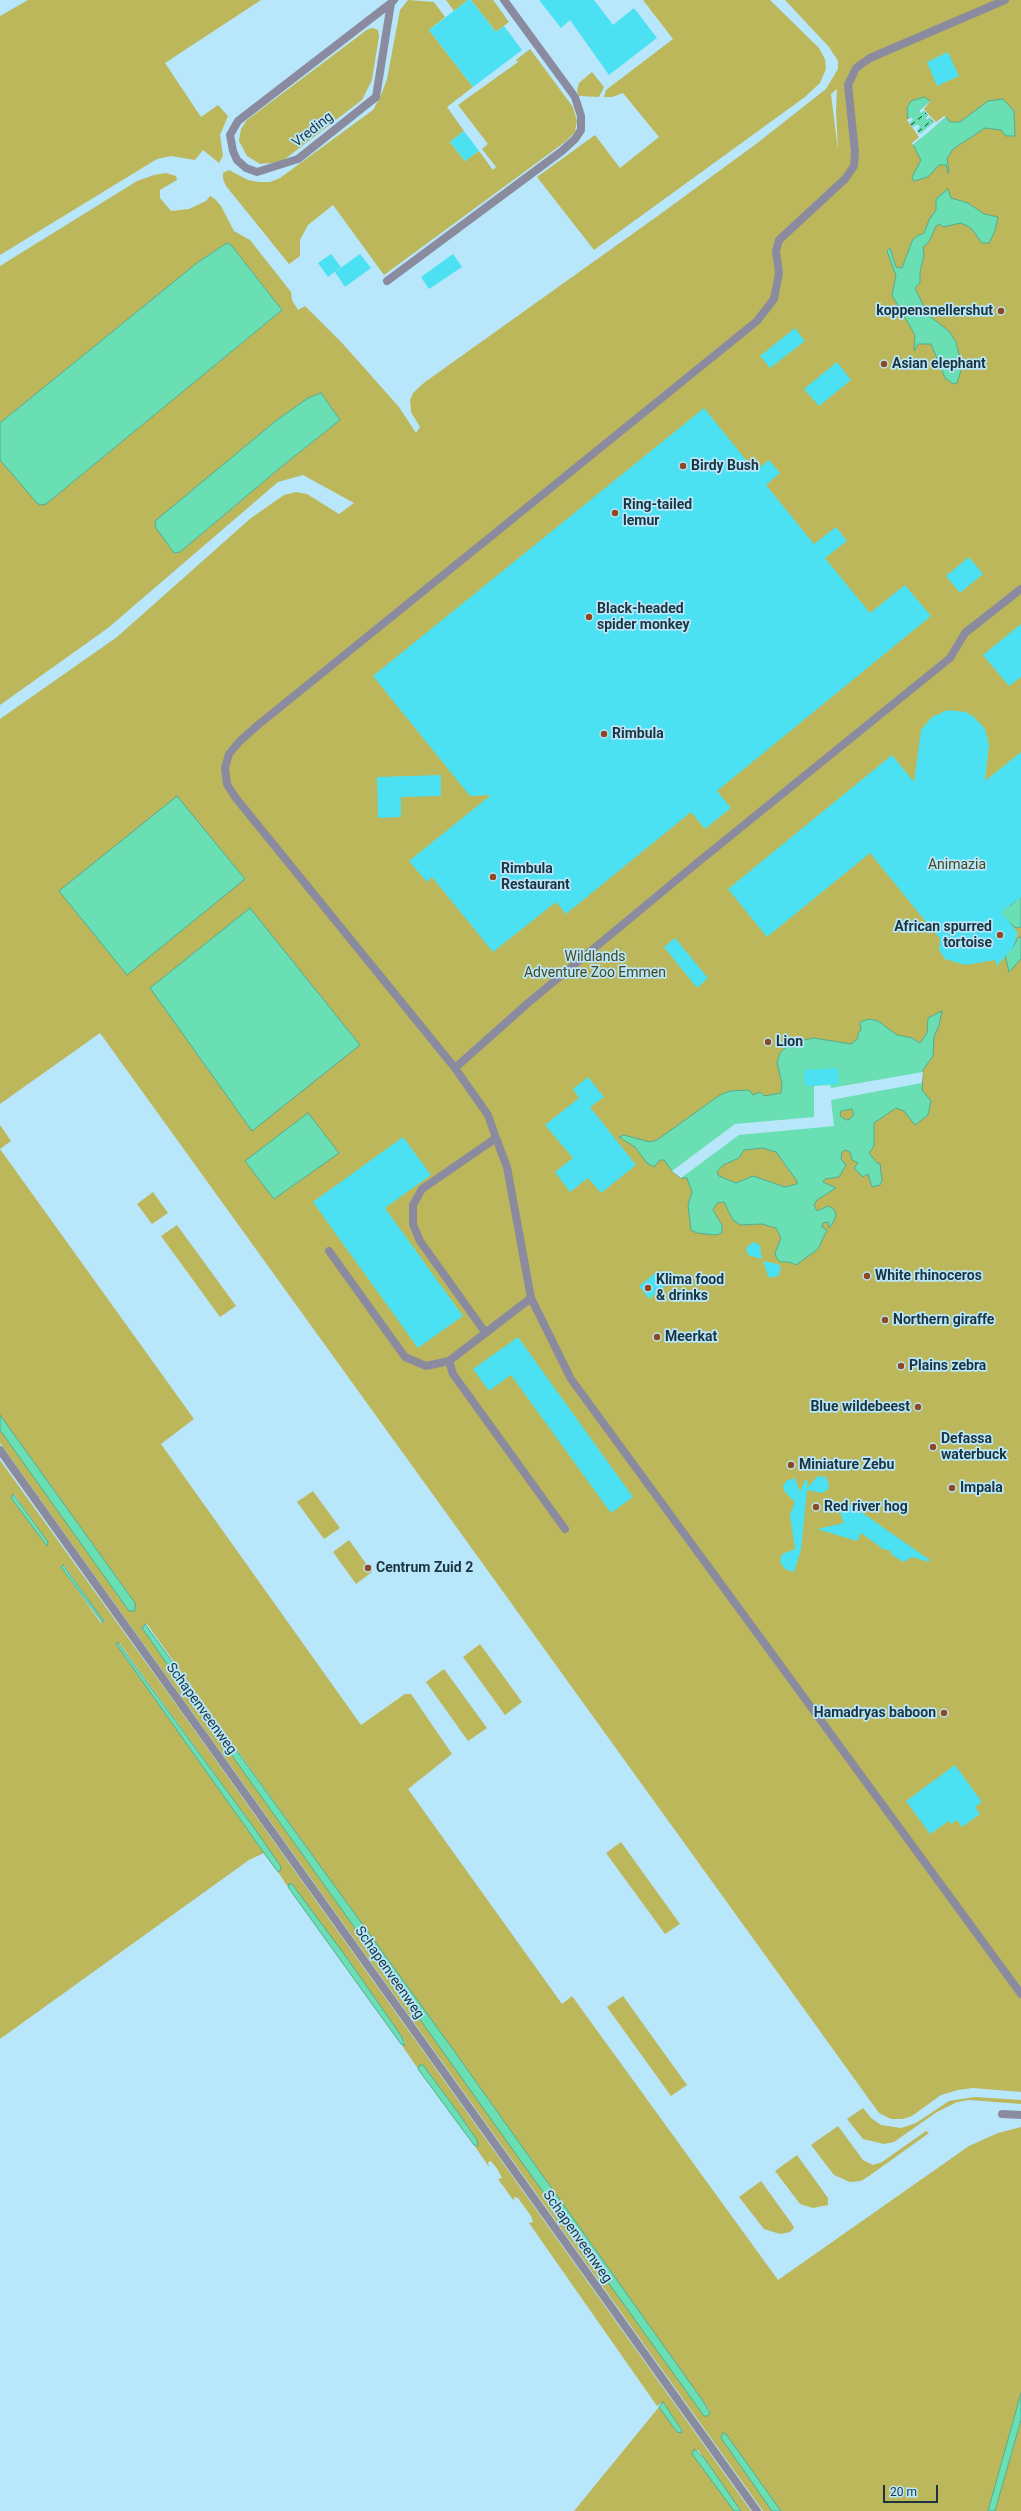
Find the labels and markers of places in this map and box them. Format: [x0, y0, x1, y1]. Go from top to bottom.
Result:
place label: koppensnellershut [876, 303, 993, 319]
marker: koppensnellershut [996, 306, 1006, 316]
place label: Asian elephant [892, 356, 986, 372]
marker: Asian elephant [879, 359, 889, 369]
place label: Birdy Bush [691, 458, 759, 474]
marker: Birdy Bush [678, 461, 688, 471]
place label: Ring-tailed lemur [623, 497, 692, 530]
marker: Ring-tailed lemur [610, 508, 620, 518]
place label: Black-headed spider monkey [597, 601, 690, 634]
marker: Black-headed spider monkey [584, 612, 594, 622]
place label: Rimbula [612, 726, 664, 742]
marker: Rimbula [599, 729, 609, 739]
place label: Rimbula Restaurant [501, 861, 570, 894]
marker: Rimbula Restaurant [488, 872, 498, 882]
place label: African spurred tortoise [894, 919, 992, 952]
marker: African spurred tortoise [995, 930, 1005, 940]
place label: Lion [776, 1034, 803, 1050]
marker: Lion [763, 1037, 773, 1047]
place label: White rhinoceros [875, 1268, 982, 1284]
marker: White rhinoceros [862, 1271, 872, 1281]
place label: Klima food & drinks [656, 1272, 724, 1304]
marker: Klima food & drinks [643, 1283, 653, 1293]
place label: Northern giraffe [893, 1312, 994, 1328]
marker: Northern giraffe [880, 1315, 890, 1325]
place label: Meerkat [665, 1329, 717, 1345]
marker: Meerkat [652, 1332, 662, 1342]
place label: Plains zebra [909, 1358, 986, 1374]
marker: Plains zebra [896, 1361, 906, 1371]
place label: Blue wildebeest [810, 1399, 910, 1415]
marker: Blue wildebeest [913, 1402, 923, 1412]
place label: Defassa waterbuck [941, 1431, 1007, 1464]
marker: Defassa waterbuck [928, 1442, 938, 1452]
place label: Miniature Zebu [799, 1457, 894, 1473]
marker: Miniature Zebu [786, 1460, 796, 1470]
place label: Impala [960, 1480, 1003, 1496]
marker: Impala [947, 1483, 957, 1493]
place label: Red river hog [824, 1499, 908, 1515]
marker: Red river hog [811, 1502, 821, 1512]
place label: Centrum Zuid 2 [376, 1560, 473, 1576]
marker: Centrum Zuid 2 [363, 1563, 373, 1573]
place label: Hamadryas baboon [814, 1705, 936, 1721]
marker: Hamadryas baboon [939, 1708, 949, 1718]

